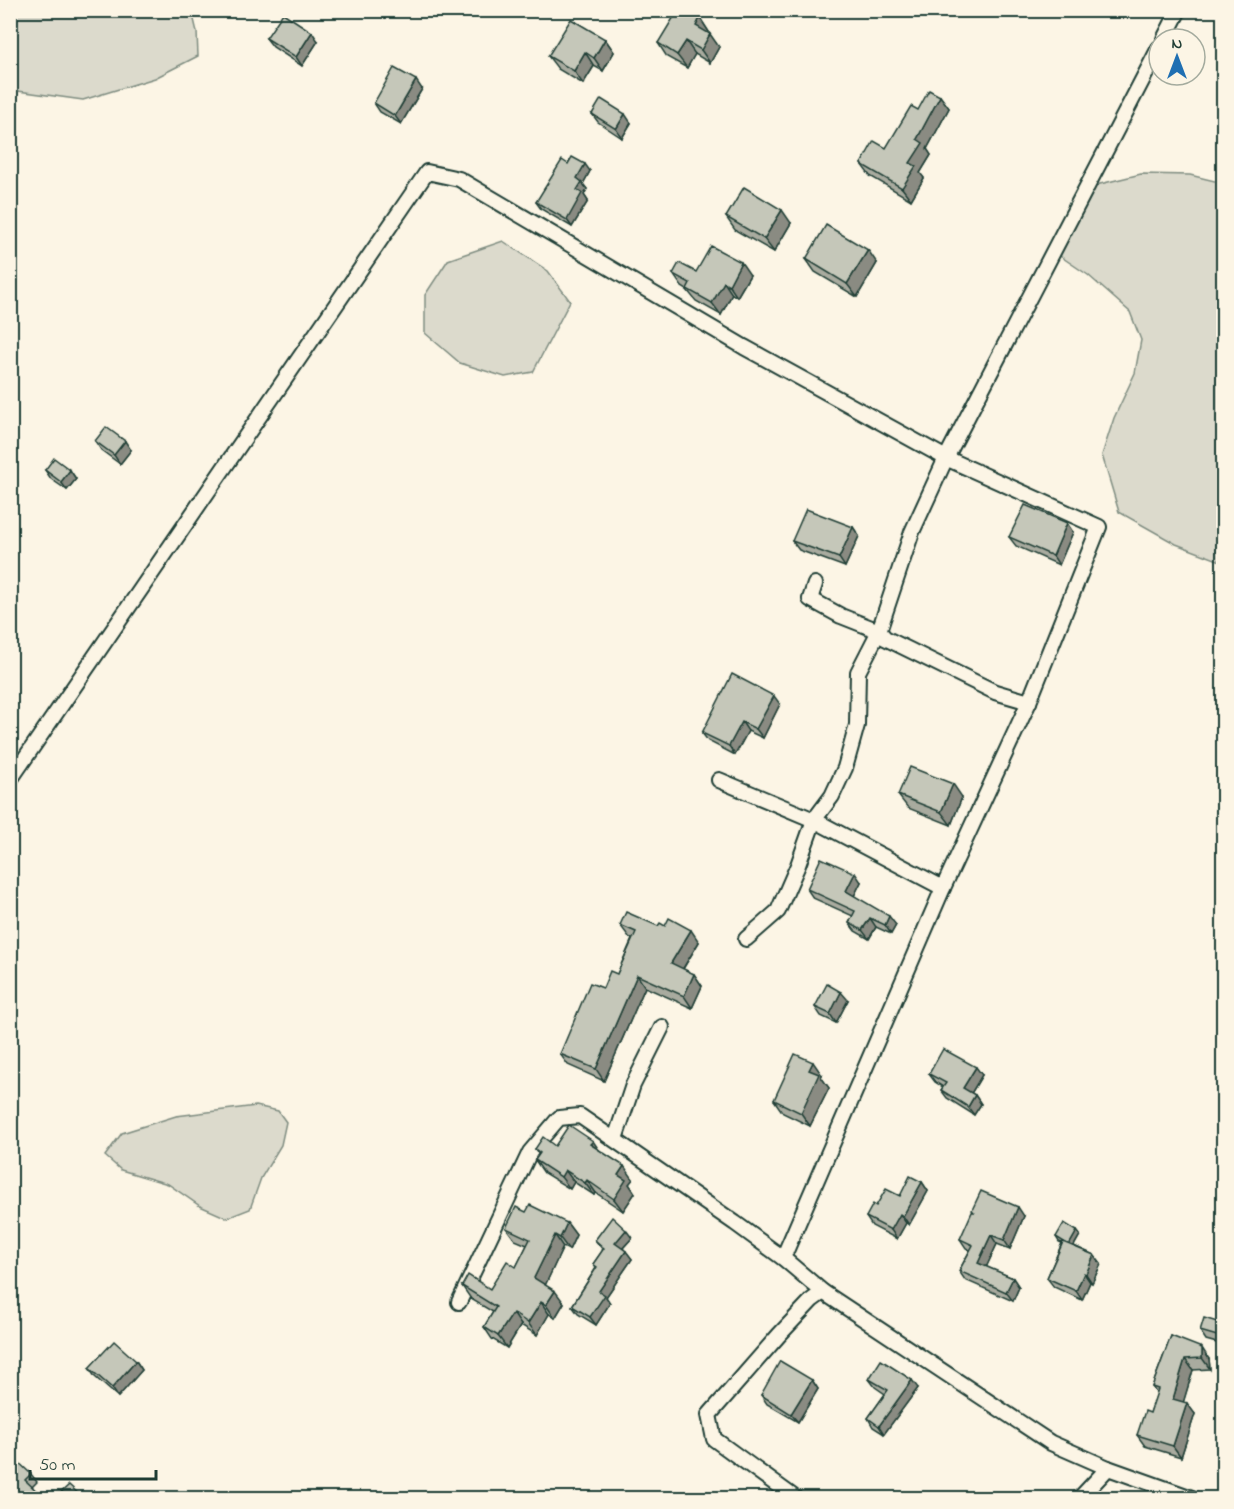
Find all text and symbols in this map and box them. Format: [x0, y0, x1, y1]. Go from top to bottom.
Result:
north arrow [1147, 27, 1207, 87]
text: N [1172, 32, 1183, 56]
scale bar [30, 1443, 156, 1481]
text: 50 m [39, 1453, 76, 1479]

